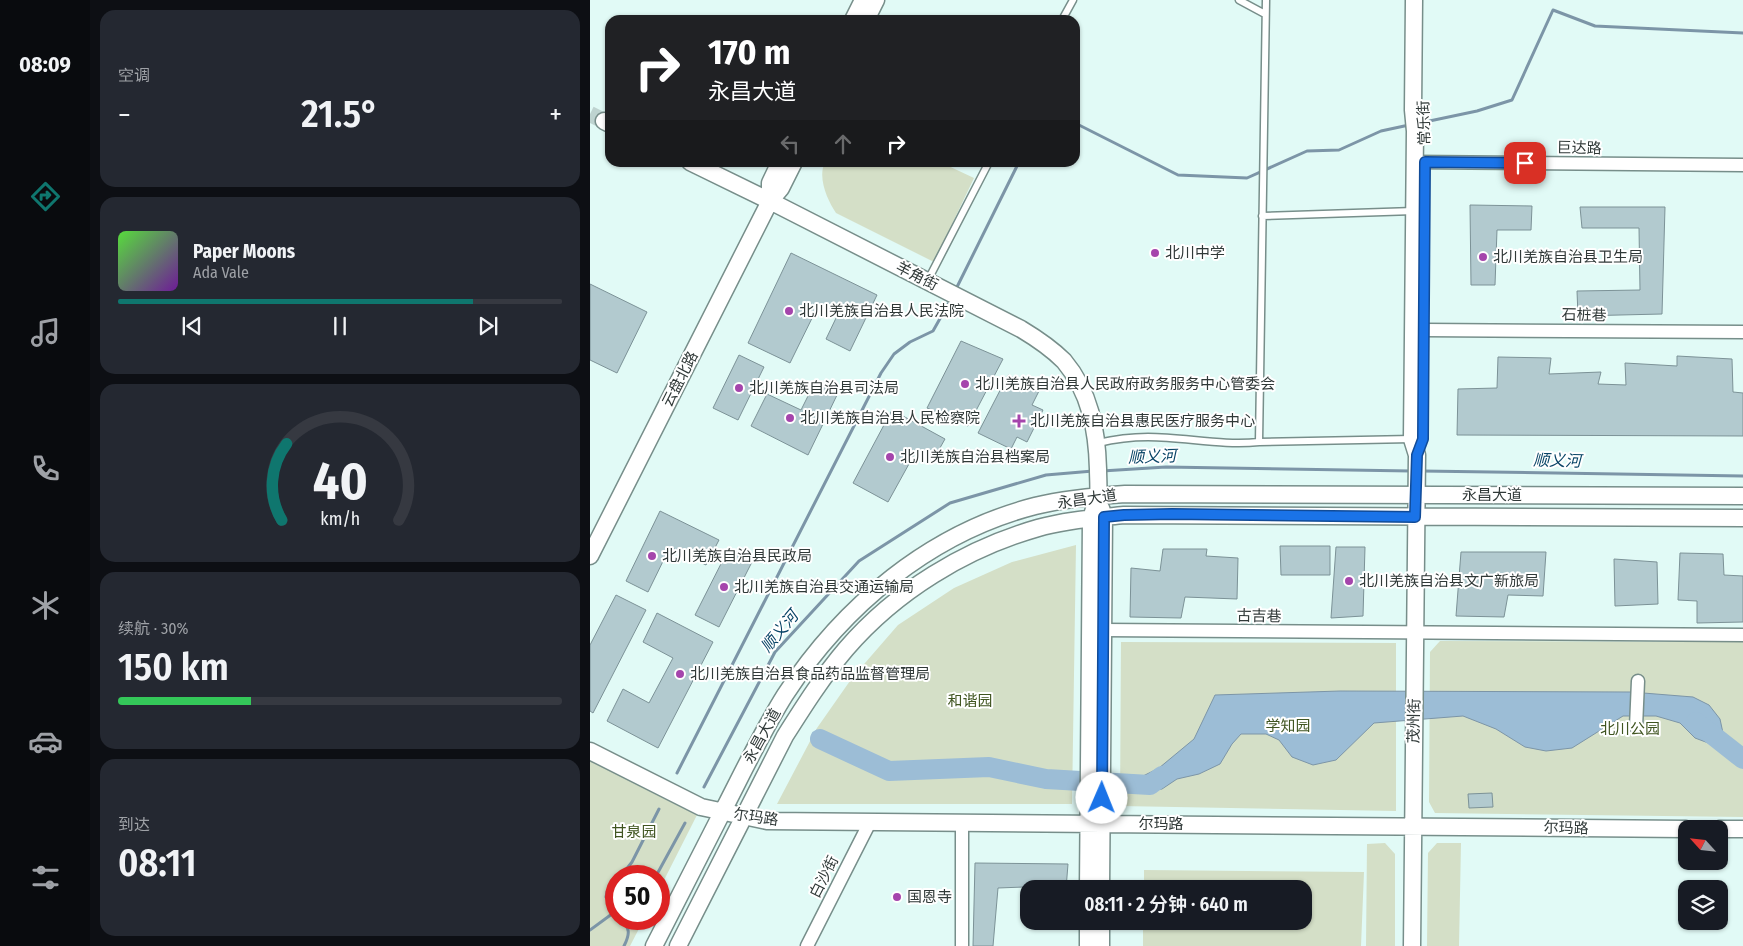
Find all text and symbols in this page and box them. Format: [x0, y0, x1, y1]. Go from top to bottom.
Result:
text: 170 m [708, 31, 791, 73]
icon: right [625, 35, 690, 100]
text: 08:09 [19, 51, 71, 78]
text: 空调 [118, 66, 150, 85]
text: 永昌大道 [708, 78, 796, 105]
text: 21.5° [301, 91, 379, 137]
text: − [118, 98, 131, 131]
text: + [549, 98, 562, 131]
street label: 常乐街 [1414, 100, 1434, 146]
icon: left [776, 130, 804, 158]
icon: ahead [829, 130, 857, 158]
icon: right [882, 130, 910, 158]
street label: 巨达路 [1556, 139, 1602, 157]
pin [1504, 142, 1546, 184]
icon: arrive [1511, 149, 1539, 177]
icon: directions [28, 179, 63, 214]
text: Paper Moons [193, 240, 295, 263]
place label: 北川中学 [1165, 244, 1225, 262]
marker: 北川中学 [1149, 247, 1161, 259]
place label: 北川羌族自治县卫生局 [1493, 248, 1643, 266]
marker: 北川羌族自治县卫生局 [1477, 251, 1489, 263]
street label: 羊角街 [893, 258, 941, 294]
text: Ada Vale [193, 263, 249, 282]
place label: 北川羌族自治县人民法院 [799, 302, 964, 320]
marker: 北川羌族自治县人民法院 [783, 305, 795, 317]
street label: 石桩巷 [1561, 306, 1607, 324]
icon: previous [178, 312, 206, 340]
icon: pause [326, 312, 354, 340]
icon: next [474, 312, 502, 340]
icon: music [28, 315, 63, 350]
street label: 云盘北路 [658, 348, 702, 410]
place label: 北川羌族自治县人民政府政务服务中心管委会 [975, 375, 1275, 393]
marker: 北川羌族自治县人民政府政务服务中心管委会 [959, 378, 971, 390]
place label: 北川羌族自治县司法局 [749, 379, 899, 397]
marker: 北川羌族自治县司法局 [733, 382, 745, 394]
place label: 北川羌族自治县人民检察院 [800, 409, 980, 427]
marker: 北川羌族自治县人民检察院 [784, 412, 796, 424]
place label: 北川羌族自治县惠民医疗服务中心 [1030, 412, 1255, 430]
marker: 北川羌族自治县惠民医疗服务中心 [1012, 414, 1026, 428]
water label: 顺义河 [1128, 446, 1179, 467]
place label: 北川羌族自治县档案局 [900, 448, 1050, 466]
text: 40 [312, 450, 368, 513]
icon: phone [28, 451, 63, 486]
marker: 北川羌族自治县档案局 [884, 451, 896, 463]
water label: 顺义河 [1533, 451, 1584, 470]
street label: 永昌大道 [1056, 486, 1118, 512]
street label: 永昌大道 [1462, 486, 1522, 504]
text: km/h [320, 508, 360, 530]
place label: 北川羌族自治县民政局 [662, 547, 812, 565]
marker: 北川羌族自治县民政局 [646, 550, 658, 562]
place label: 北川羌族自治县文广新旅局 [1359, 572, 1539, 590]
marker: 北川羌族自治县文广新旅局 [1343, 575, 1355, 587]
place label: 北川羌族自治县交通运输局 [734, 578, 914, 596]
marker: 北川羌族自治县交通运输局 [718, 581, 730, 593]
icon: climate [28, 588, 63, 623]
water label: 顺义河 [757, 605, 804, 656]
street label: 古吉巷 [1236, 607, 1282, 625]
text: 续航 · 30% [118, 619, 188, 638]
text: 150 km [118, 644, 229, 690]
place label: 北川羌族自治县食品药品监督管理局 [690, 665, 930, 683]
marker: 北川羌族自治县食品药品监督管理局 [674, 668, 686, 680]
park label: 和谐园 [947, 692, 993, 710]
street label: 茂州街 [1405, 698, 1423, 744]
street label: 永昌大道 [740, 705, 784, 767]
park label: 学知园 [1265, 717, 1311, 735]
park label: 北川公园 [1600, 720, 1660, 738]
icon: car [28, 724, 63, 759]
position arrow [1075, 771, 1127, 823]
street label: 尔玛路 [732, 805, 780, 829]
text: 到达 [118, 815, 150, 834]
street label: 尔玛路 [1138, 815, 1184, 833]
street label: 尔玛路 [1543, 819, 1589, 837]
north arrow [1678, 820, 1728, 870]
map controls [1678, 820, 1728, 930]
park label: 甘泉园 [611, 823, 657, 841]
text: 08:11 [118, 840, 197, 886]
street label: 白沙街 [806, 853, 842, 901]
icon: filters [28, 860, 63, 895]
speed limit sign: 50 [605, 865, 670, 930]
button: layers [1678, 880, 1728, 930]
place label: 国恩寺 [907, 888, 952, 906]
marker: 国恩寺 [891, 891, 903, 903]
text: 08:11 · 2 分钟 · 640 m [1084, 893, 1248, 916]

